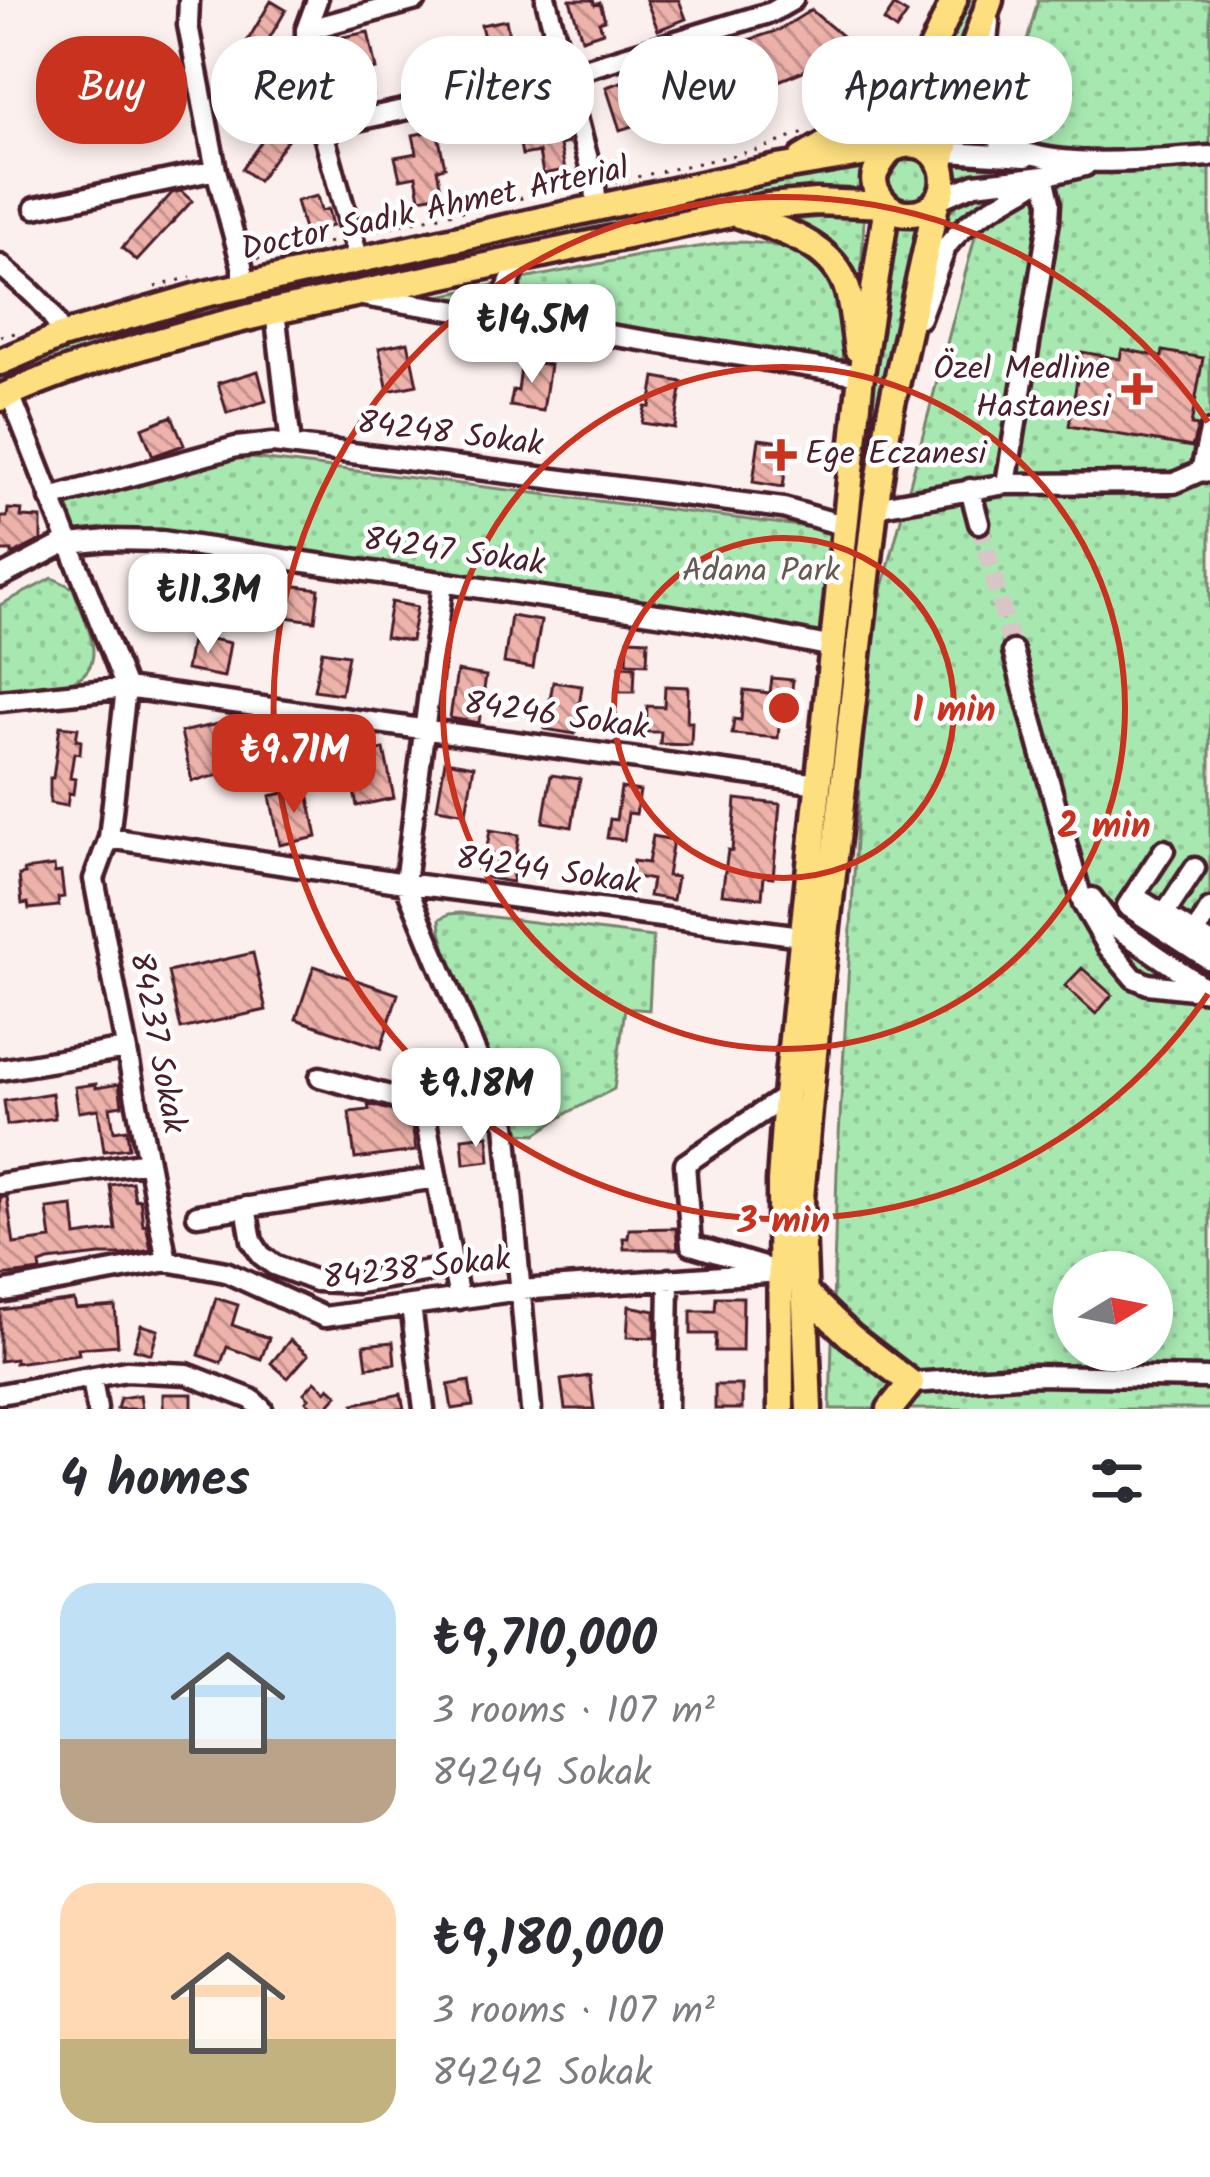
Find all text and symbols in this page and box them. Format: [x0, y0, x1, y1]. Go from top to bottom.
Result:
chip: Buy [36, 36, 187, 144]
chip: Rent [211, 36, 377, 144]
chip: Filters [401, 36, 594, 144]
chip: New [618, 36, 778, 144]
chip: Apartment [802, 36, 1072, 144]
street label: Doctor Sadık Ahmet Arterial [236, 143, 634, 277]
pin: ₺14.5M [434, 284, 630, 386]
text: ₺14.5M [475, 292, 589, 354]
place label: Özel Medline Hastanesi [933, 344, 1111, 435]
marker: Özel Medline Hastanesi [1121, 373, 1153, 405]
street label: 84248 Sokak [354, 397, 547, 473]
place label: Ege Eczanesi [805, 429, 988, 482]
marker: Ege Eczanesi [768, 442, 794, 468]
street label: 84247 Sokak [360, 514, 549, 592]
park label: Adana Park [682, 546, 841, 599]
pin: ₺11.3M [110, 554, 306, 656]
text: ₺11.3M [155, 562, 261, 624]
street label: 84246 Sokak [460, 678, 652, 756]
text: 1 min [912, 683, 996, 740]
centre of rings [763, 687, 805, 729]
pin: ₺9.71M [196, 714, 392, 816]
text: ₺9.71M [239, 722, 349, 784]
text: 2 min [1057, 799, 1151, 856]
street label: 84244 Sokak [452, 833, 644, 911]
street label: 84237 Sokak [112, 948, 200, 1139]
pin: ₺9.18M [378, 1048, 574, 1150]
text: ₺9.18M [419, 1056, 533, 1118]
text: 3 min [737, 1194, 830, 1251]
street label: 84238 Sokak [321, 1234, 514, 1306]
north arrow [1053, 1251, 1173, 1371]
map controls [1053, 1251, 1173, 1371]
text: 4 homes [60, 1441, 250, 1522]
icon: filters [1084, 1448, 1150, 1514]
text: ₺9,710,000 [432, 1601, 657, 1682]
icon: home [156, 1631, 300, 1775]
text: 3 rooms · 107 m² [432, 1682, 715, 1744]
text: 84244 Sokak [432, 1744, 652, 1806]
text: ₺9,180,000 [432, 1901, 663, 1982]
icon: home [156, 1931, 300, 2075]
text: 3 rooms · 107 m² [432, 1982, 715, 2044]
text: 84242 Sokak [432, 2044, 653, 2106]

